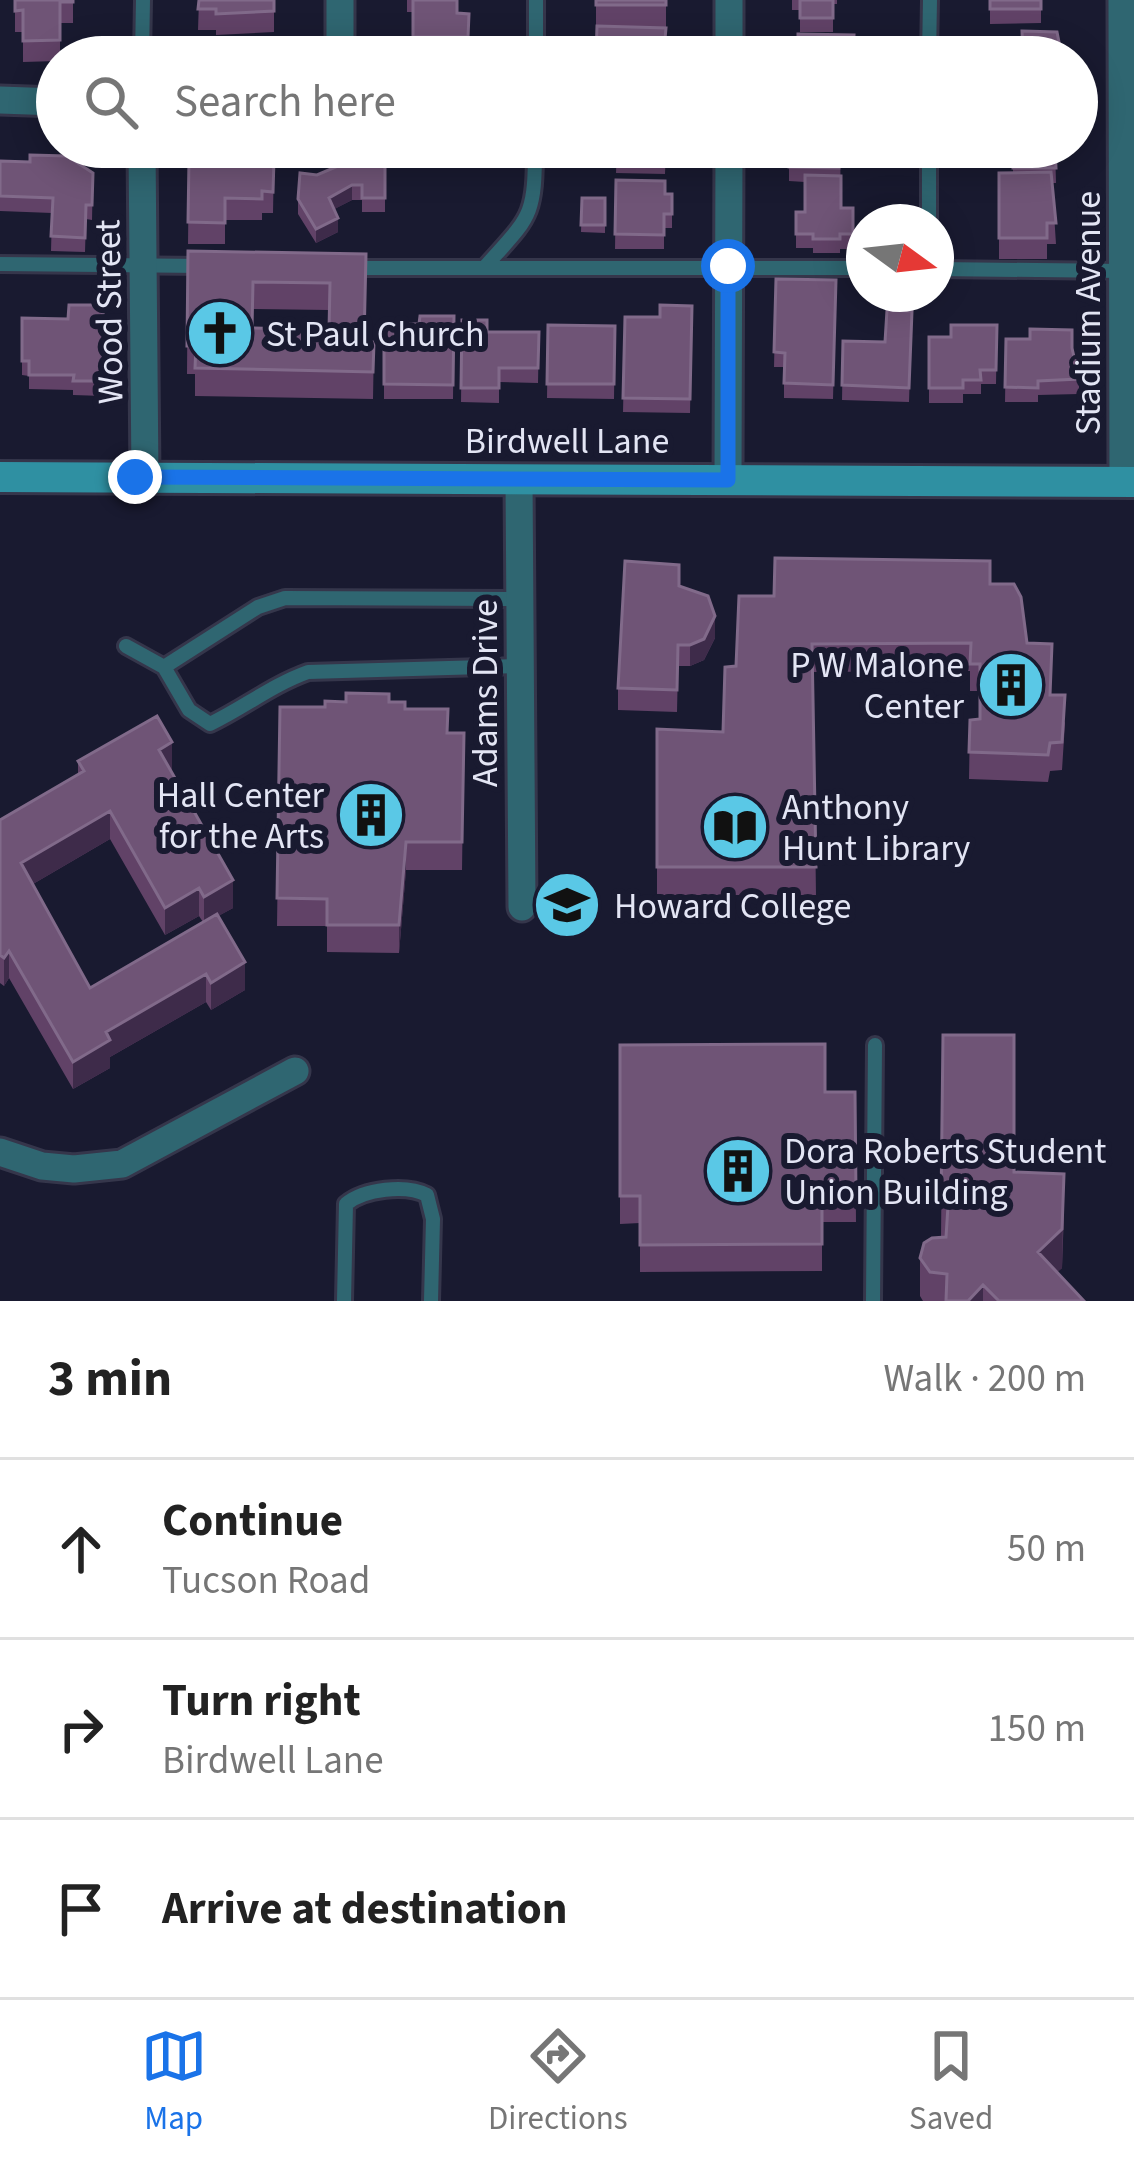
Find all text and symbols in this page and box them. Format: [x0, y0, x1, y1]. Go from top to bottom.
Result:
search box [36, 36, 1098, 168]
icon: search [78, 69, 144, 135]
text: Search here [174, 70, 396, 134]
street label: Stadium Avenue [1063, 191, 1114, 435]
north arrow [846, 204, 954, 312]
street label: Wood Street [82, 219, 137, 405]
route start [701, 239, 755, 293]
church icon: St Paul Church [185, 298, 255, 368]
place label: St Paul Church [266, 309, 485, 360]
street label: Birdwell Lane [465, 416, 669, 467]
route end [108, 450, 162, 504]
street label: Adams Drive [460, 599, 511, 787]
place label: P W Malone Center [790, 640, 964, 732]
building icon: P W Malone Center [976, 650, 1046, 720]
place label: Hall Center for the Arts [157, 770, 324, 862]
building icon: Hall Center for the Arts [336, 780, 406, 850]
place label: Anthony Hunt Library [782, 782, 971, 874]
library icon: Anthony Hunt Library [700, 792, 770, 862]
school or university icon: Howard College [532, 870, 602, 940]
place label: Howard College [614, 881, 851, 932]
place label: Dora Roberts Student Union Building [784, 1126, 1106, 1218]
building icon: Dora Roberts Student Union Building [703, 1136, 773, 1206]
text: 3 min [48, 1343, 172, 1415]
text: Walk · 200 m [883, 1351, 1086, 1407]
text: Continue [162, 1489, 343, 1553]
icon: ahead [48, 1516, 114, 1582]
text: 50 m [1007, 1521, 1086, 1577]
text: Tucson Road [162, 1553, 370, 1609]
text: Turn right [162, 1669, 361, 1733]
icon: right [48, 1696, 114, 1762]
text: 150 m [988, 1701, 1086, 1757]
text: Birdwell Lane [162, 1733, 384, 1789]
icon: arrive [48, 1876, 114, 1942]
text: Arrive at destination [162, 1877, 567, 1941]
tab: Map [141, 2023, 207, 2142]
tab: Directions [488, 2023, 628, 2142]
tab: Saved [909, 2023, 993, 2142]

